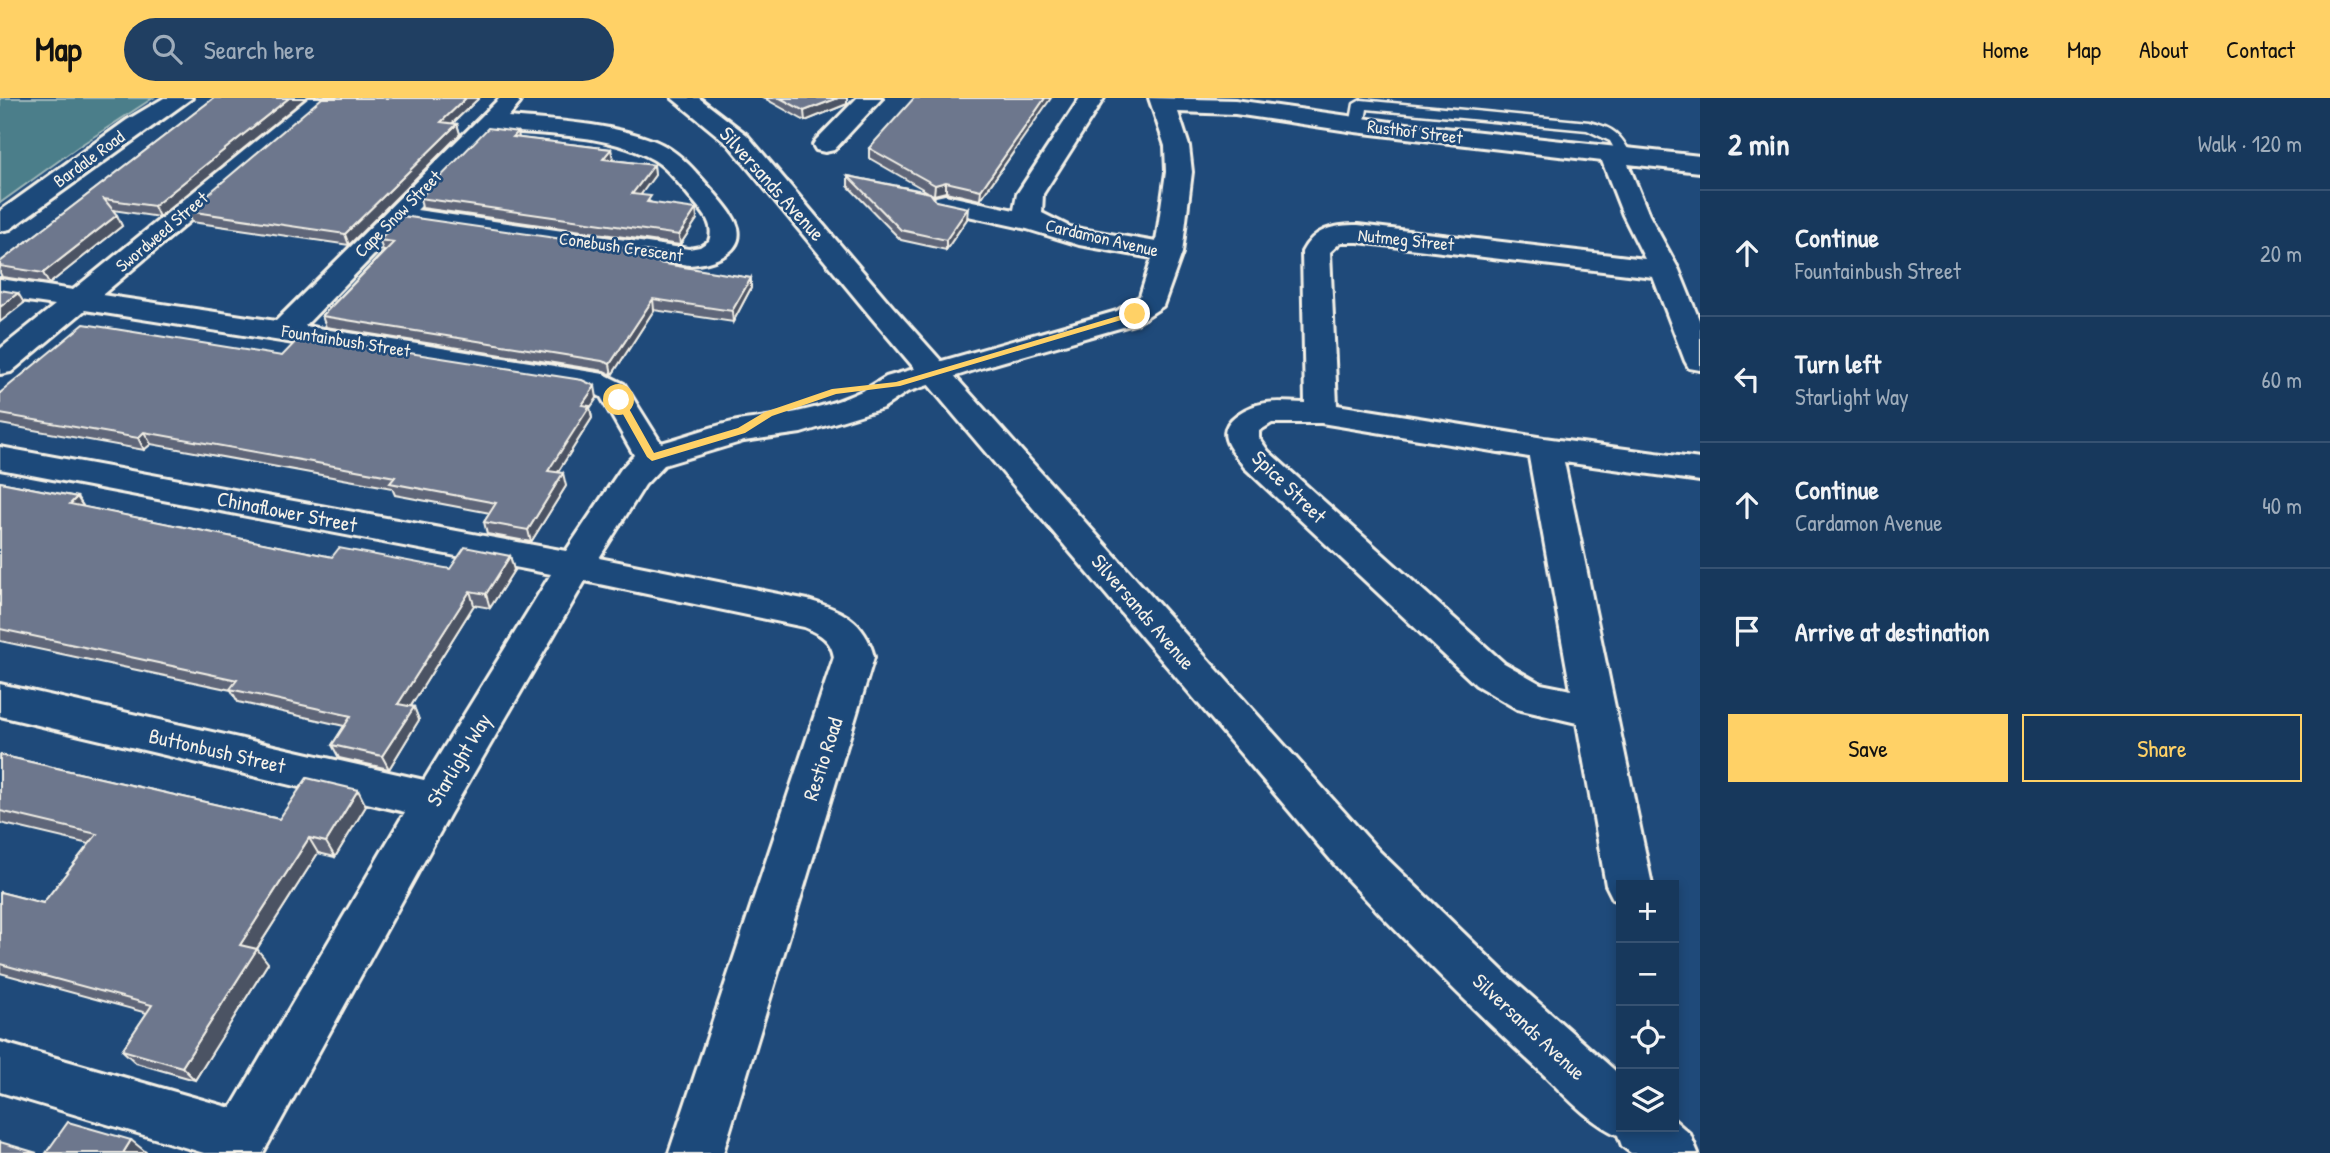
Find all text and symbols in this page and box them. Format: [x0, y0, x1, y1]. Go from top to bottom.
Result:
search box [124, 18, 614, 81]
text: Map [35, 27, 82, 71]
icon: search [148, 30, 186, 68]
text: Search here [204, 32, 315, 67]
text: Home [1982, 33, 2029, 65]
text: Map [2067, 33, 2101, 65]
text: About [2139, 33, 2188, 65]
text: Contact [2226, 33, 2295, 65]
street label: Rusthof Street [1366, 113, 1465, 150]
street label: Silversands Avenue [713, 120, 832, 247]
street label: Bardale Road [48, 124, 130, 193]
text: 2 min [1728, 124, 1790, 164]
text: Walk · 120 m [2198, 128, 2302, 159]
street label: Cape Snow Street [349, 164, 447, 263]
street label: Swordweed Street [110, 185, 214, 278]
street label: Cardamon Avenue [1043, 212, 1161, 263]
text: Continue [1795, 220, 1879, 255]
street label: Nutmeg Street [1357, 222, 1456, 257]
street label: Conebush Crescent [557, 225, 686, 268]
icon: ahead [1728, 234, 1766, 272]
text: 20 m [2260, 238, 2302, 269]
text: Fountainbush Street [1795, 255, 1961, 286]
route end [1119, 298, 1150, 329]
street label: Fountainbush Street [279, 318, 413, 363]
text: Turn left [1795, 346, 1881, 381]
icon: left [1728, 360, 1766, 398]
text: 60 m [2262, 364, 2302, 395]
text: Starlight Way [1795, 381, 1909, 412]
route start [603, 384, 634, 415]
street label: Spice Street [1246, 444, 1334, 530]
text: Continue [1795, 472, 1879, 507]
street label: Chinaflower Street [215, 484, 360, 539]
icon: ahead [1728, 486, 1766, 524]
text: 40 m [2262, 490, 2302, 521]
text: Cardamon Avenue [1795, 507, 1942, 538]
street label: Silversands Avenue [1085, 547, 1202, 676]
icon: arrive [1728, 612, 1766, 650]
text: Arrive at destination [1795, 614, 1990, 649]
street label: Starlight Way [419, 708, 498, 812]
street label: Restio Road [796, 714, 850, 804]
button: Save [1728, 714, 2008, 782]
button: Share [2022, 714, 2302, 782]
street label: Buttonbush Street [146, 721, 289, 780]
map controls [1616, 880, 1679, 1132]
button: + [1616, 880, 1679, 943]
button: − [1616, 943, 1679, 1006]
street label: Silversands Avenue [1466, 967, 1592, 1087]
button: locate [1616, 1006, 1679, 1069]
button: layers [1616, 1069, 1679, 1132]

